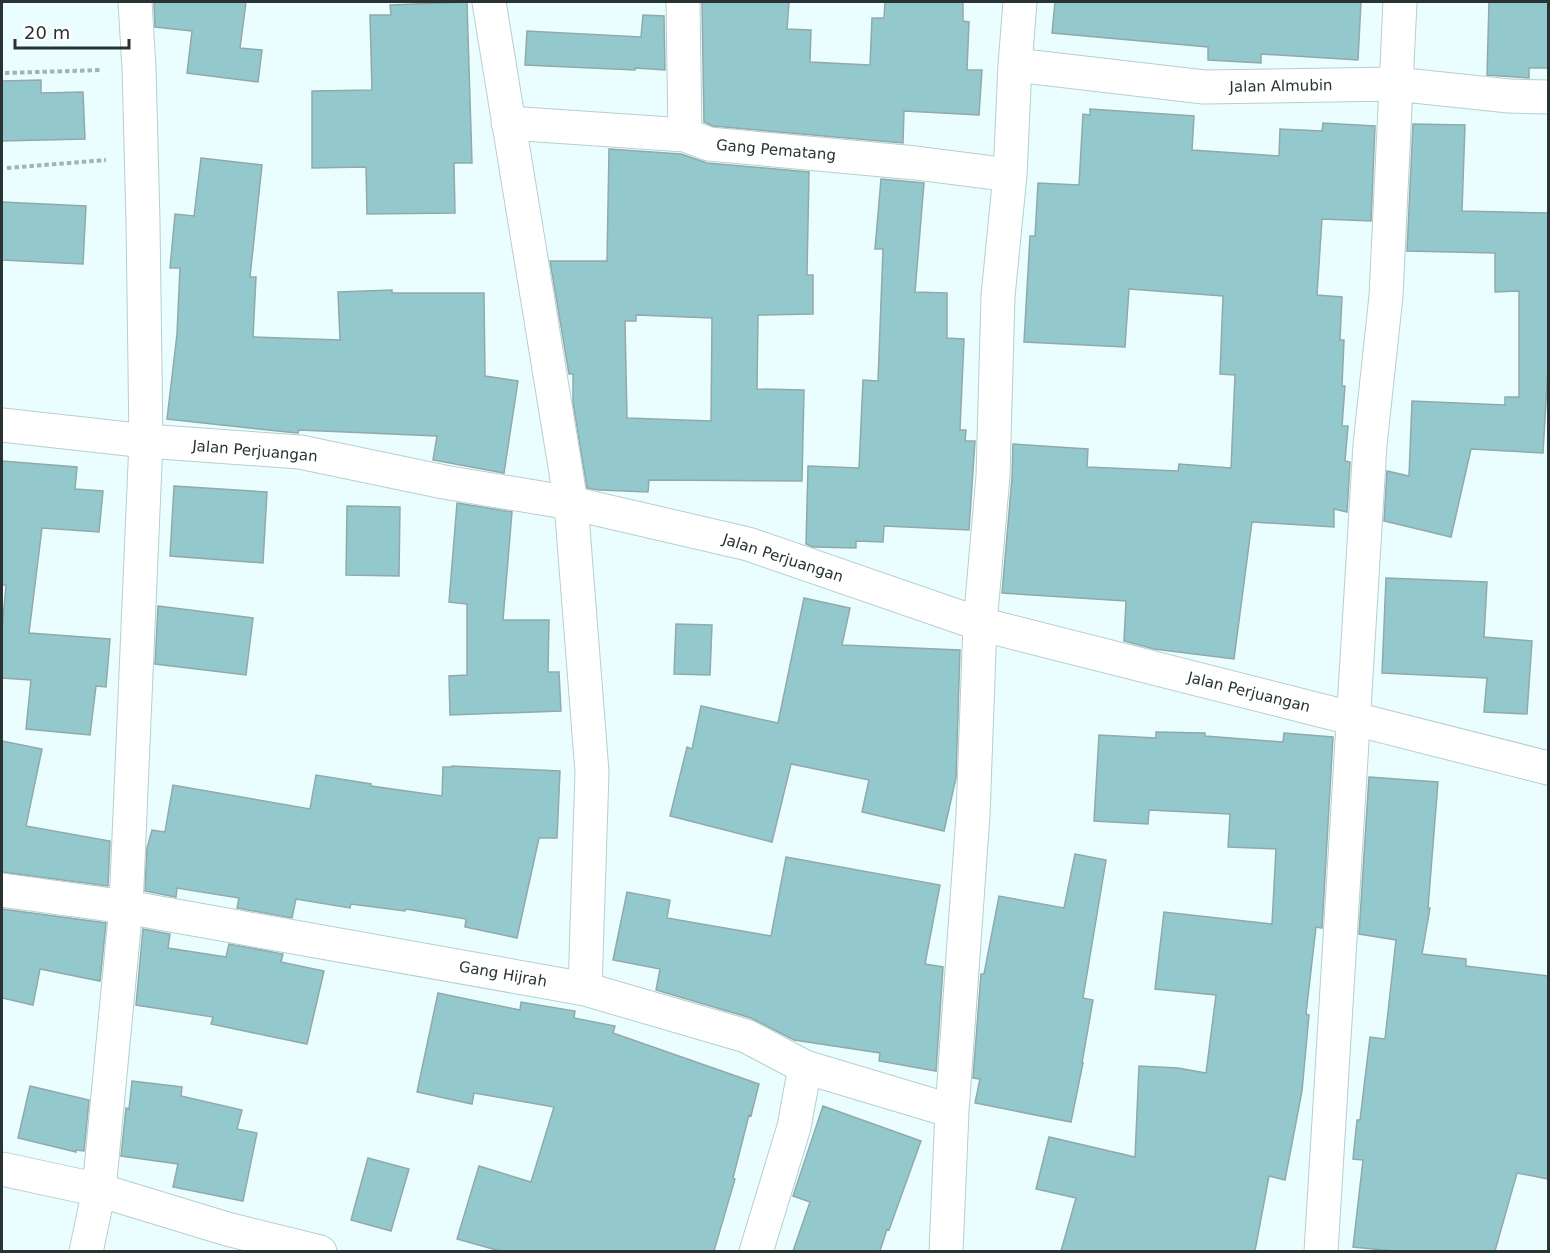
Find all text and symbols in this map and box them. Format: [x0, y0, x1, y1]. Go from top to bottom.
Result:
scale bar [15, 12, 129, 50]
text: 20 m [24, 22, 70, 43]
street label: Jalan Almubin [1228, 76, 1333, 96]
street label: Gang Pematang [715, 136, 837, 164]
street label: Jalan Perjuangan [191, 436, 318, 465]
street label: Jalan Perjuangan [719, 530, 846, 586]
street label: Jalan Perjuangan [1185, 668, 1312, 716]
street label: Gang Hijrah [458, 957, 548, 991]

